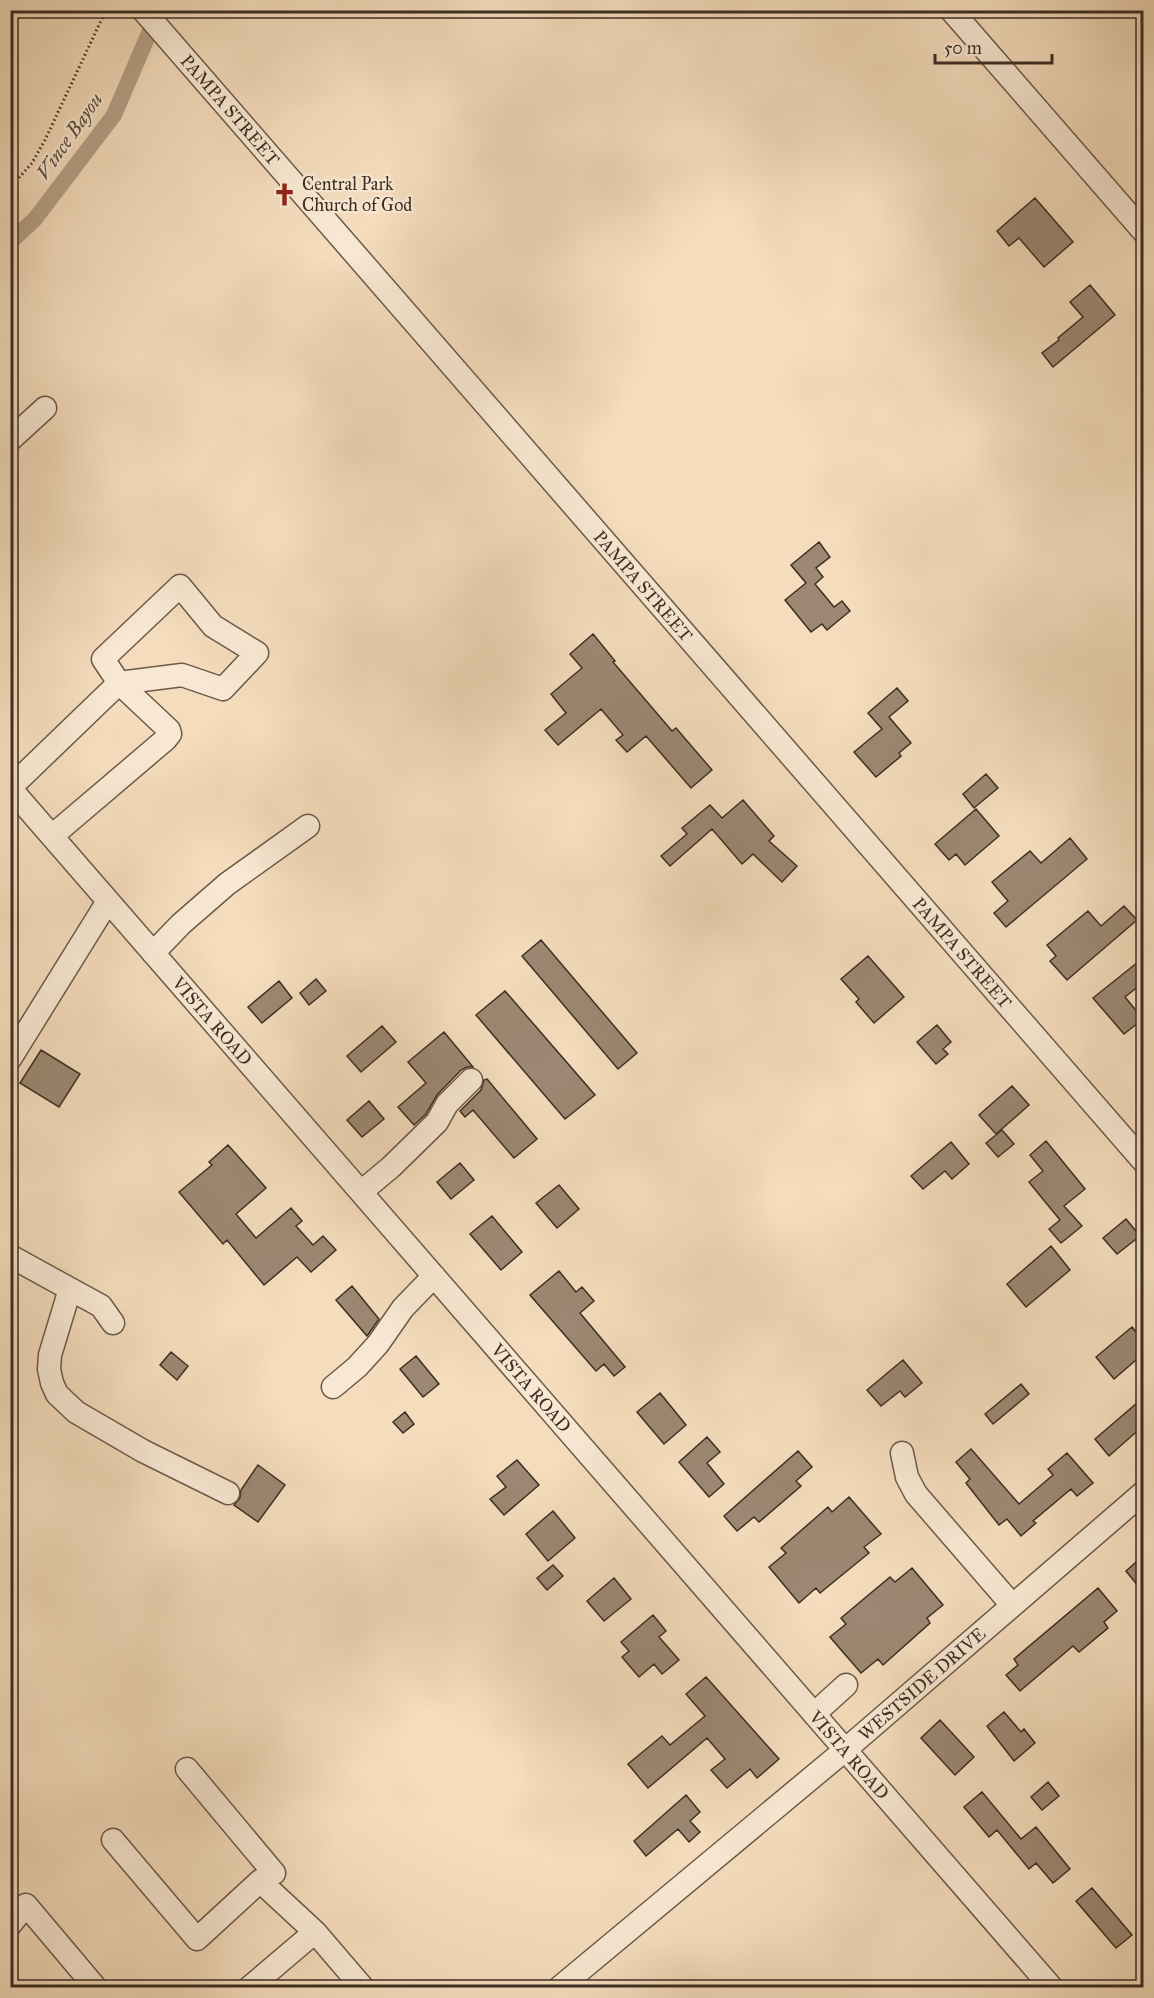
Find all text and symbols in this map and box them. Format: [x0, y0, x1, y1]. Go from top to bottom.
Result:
scale bar [935, 27, 1052, 65]
text: 50 m [944, 37, 982, 59]
street label: PAMPA STREET [176, 50, 284, 170]
water label: Vince Bayou [30, 88, 108, 184]
place label: Central Park Church of God [302, 173, 412, 216]
church icon: Central Park Church of God [271, 181, 297, 207]
street label: PAMPA STREET [589, 526, 697, 646]
street label: PAMPA STREET [908, 893, 1016, 1013]
street label: VISTA ROAD [167, 971, 257, 1070]
street label: VISTA ROAD [486, 1338, 576, 1437]
street label: WESTSIDE DRIVE [854, 1623, 990, 1745]
street label: VISTA ROAD [804, 1705, 894, 1804]

